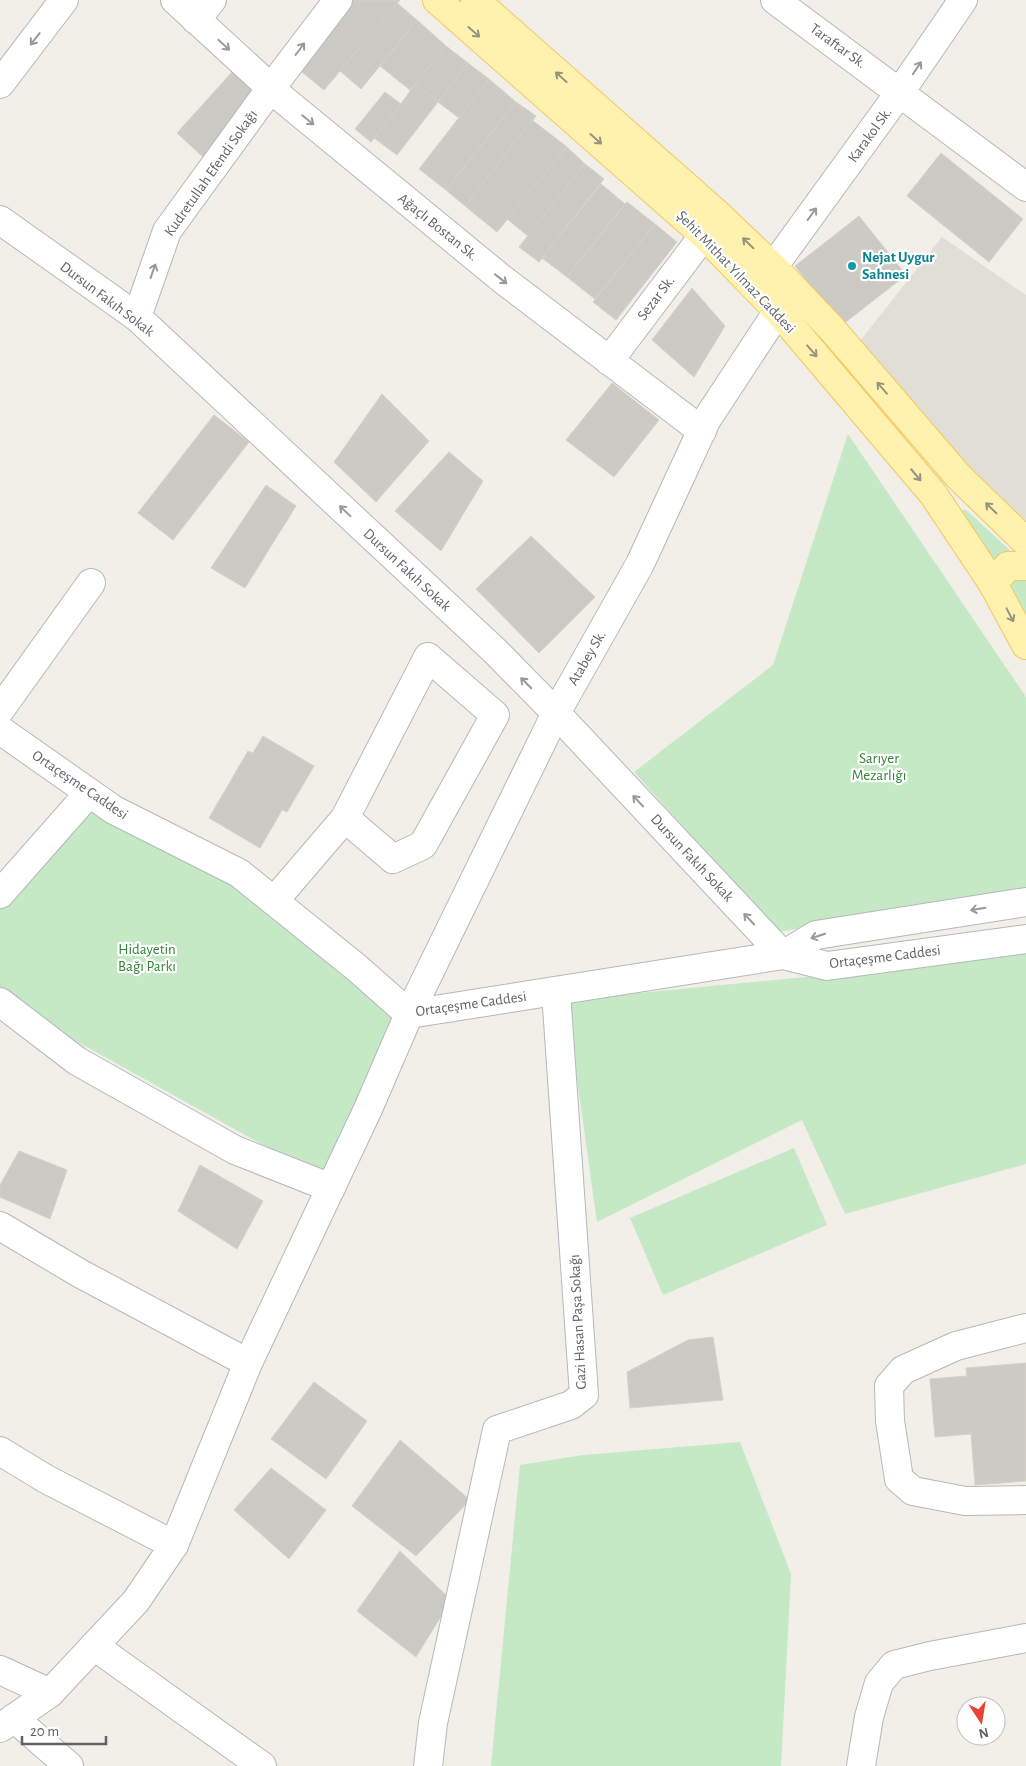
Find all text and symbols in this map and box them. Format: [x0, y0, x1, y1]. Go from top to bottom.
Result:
street label: Taraftar Sk. [807, 21, 869, 71]
one-way arrow [467, 26, 480, 38]
one-way arrow [29, 32, 40, 45]
one-way arrow [217, 39, 230, 51]
one-way arrow [295, 43, 306, 56]
one-way arrow [912, 61, 922, 75]
one-way arrow [555, 72, 568, 83]
street label: Karakol Sk. [845, 105, 895, 165]
street label: Kudretullah Efendi Sokağı [162, 107, 260, 239]
one-way arrow [301, 114, 314, 125]
one-way arrow [590, 133, 603, 145]
street label: Ağaçlı Bostan Sk. [395, 190, 481, 264]
one-way arrow [807, 207, 817, 221]
street label: Şehit Mithat Yılmaz Caddesi [674, 208, 798, 336]
one-way arrow [741, 237, 754, 249]
place label: Nejat Uygur Sahnesi [862, 250, 935, 282]
street label: Dursun Fakıh Sokak [57, 259, 157, 339]
marker: Nejat Uygur Sahnesi [846, 260, 858, 272]
one-way arrow [149, 264, 159, 280]
one-way arrow [494, 273, 507, 284]
street label: Sezar Sk. [635, 273, 677, 323]
one-way arrow [806, 344, 817, 357]
one-way arrow [876, 381, 888, 394]
one-way arrow [911, 468, 922, 481]
one-way arrow [985, 502, 997, 514]
one-way arrow [338, 505, 351, 517]
street label: Dursun Fakıh Sokak [360, 526, 454, 614]
one-way arrow [1005, 607, 1015, 621]
street label: Atabey Sk. [565, 628, 609, 688]
one-way arrow [520, 677, 532, 689]
street label: Ortaçeşme Caddesi [29, 747, 131, 823]
park label: Sarıyer Mezarlığı [852, 751, 906, 783]
one-way arrow [632, 794, 644, 807]
street label: Dursun Fakıh Sokak [648, 811, 736, 905]
one-way arrow [970, 904, 986, 914]
one-way arrow [743, 913, 755, 925]
one-way arrow [810, 931, 826, 941]
park label: Hidayetin Bağı Parkı [118, 942, 176, 974]
street label: Ortaçeşme Caddesi [828, 943, 942, 971]
street label: Ortaçeşme Caddesi [414, 989, 528, 1019]
street label: Gazi Hasan Paşa Sokağı [567, 1254, 589, 1390]
north arrow [956, 1696, 1006, 1746]
scale bar [22, 1714, 106, 1746]
text: 20 m [30, 1724, 59, 1739]
text: N [977, 1725, 990, 1741]

